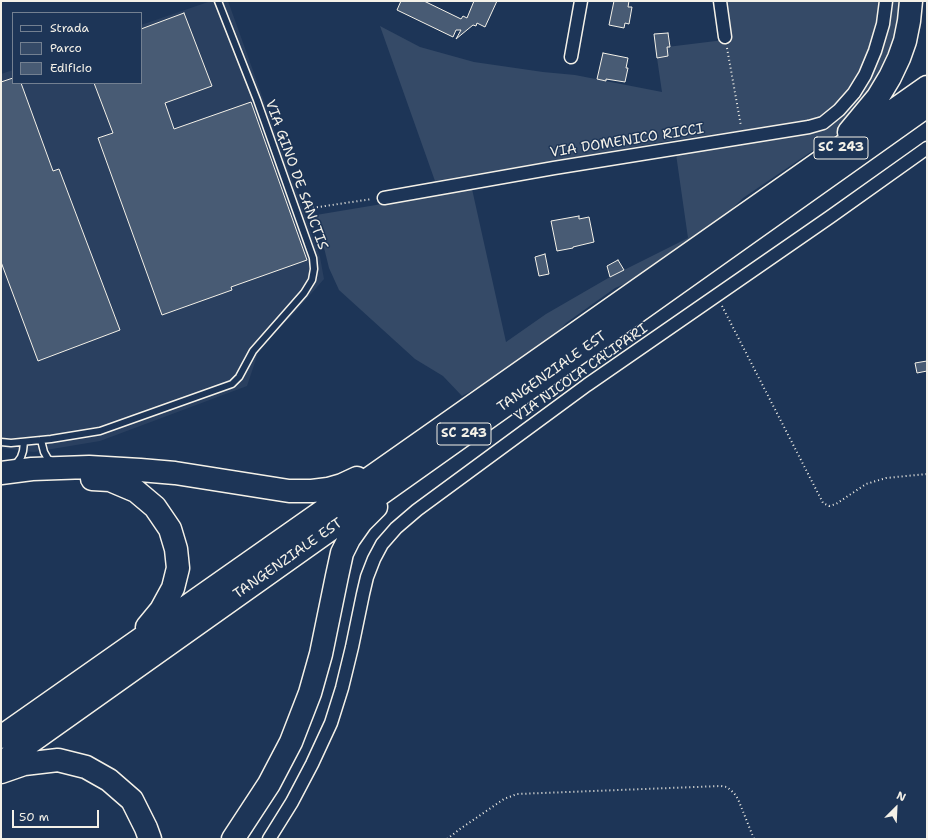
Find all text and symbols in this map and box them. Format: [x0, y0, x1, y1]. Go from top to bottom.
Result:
legend [12, 12, 142, 84]
text: Strada [50, 20, 89, 36]
text: Parco [50, 40, 82, 56]
text: Edificio [50, 60, 92, 76]
street label: VIA GINO DE SANCTIS [261, 98, 331, 252]
street label: VIA DOMENICO RICCI [549, 121, 705, 161]
road number: SC 243 [814, 137, 868, 159]
street label: VIA NICOLA CALIPARI [511, 320, 651, 426]
street label: TANGENZIALE EST [494, 328, 610, 416]
road number: SC 243 [437, 423, 491, 445]
street label: TANGENZIALE EST [230, 515, 346, 603]
north arrow [876, 788, 916, 828]
text: N [894, 788, 908, 805]
scale bar [14, 802, 101, 828]
text: 50 m [19, 809, 49, 825]

